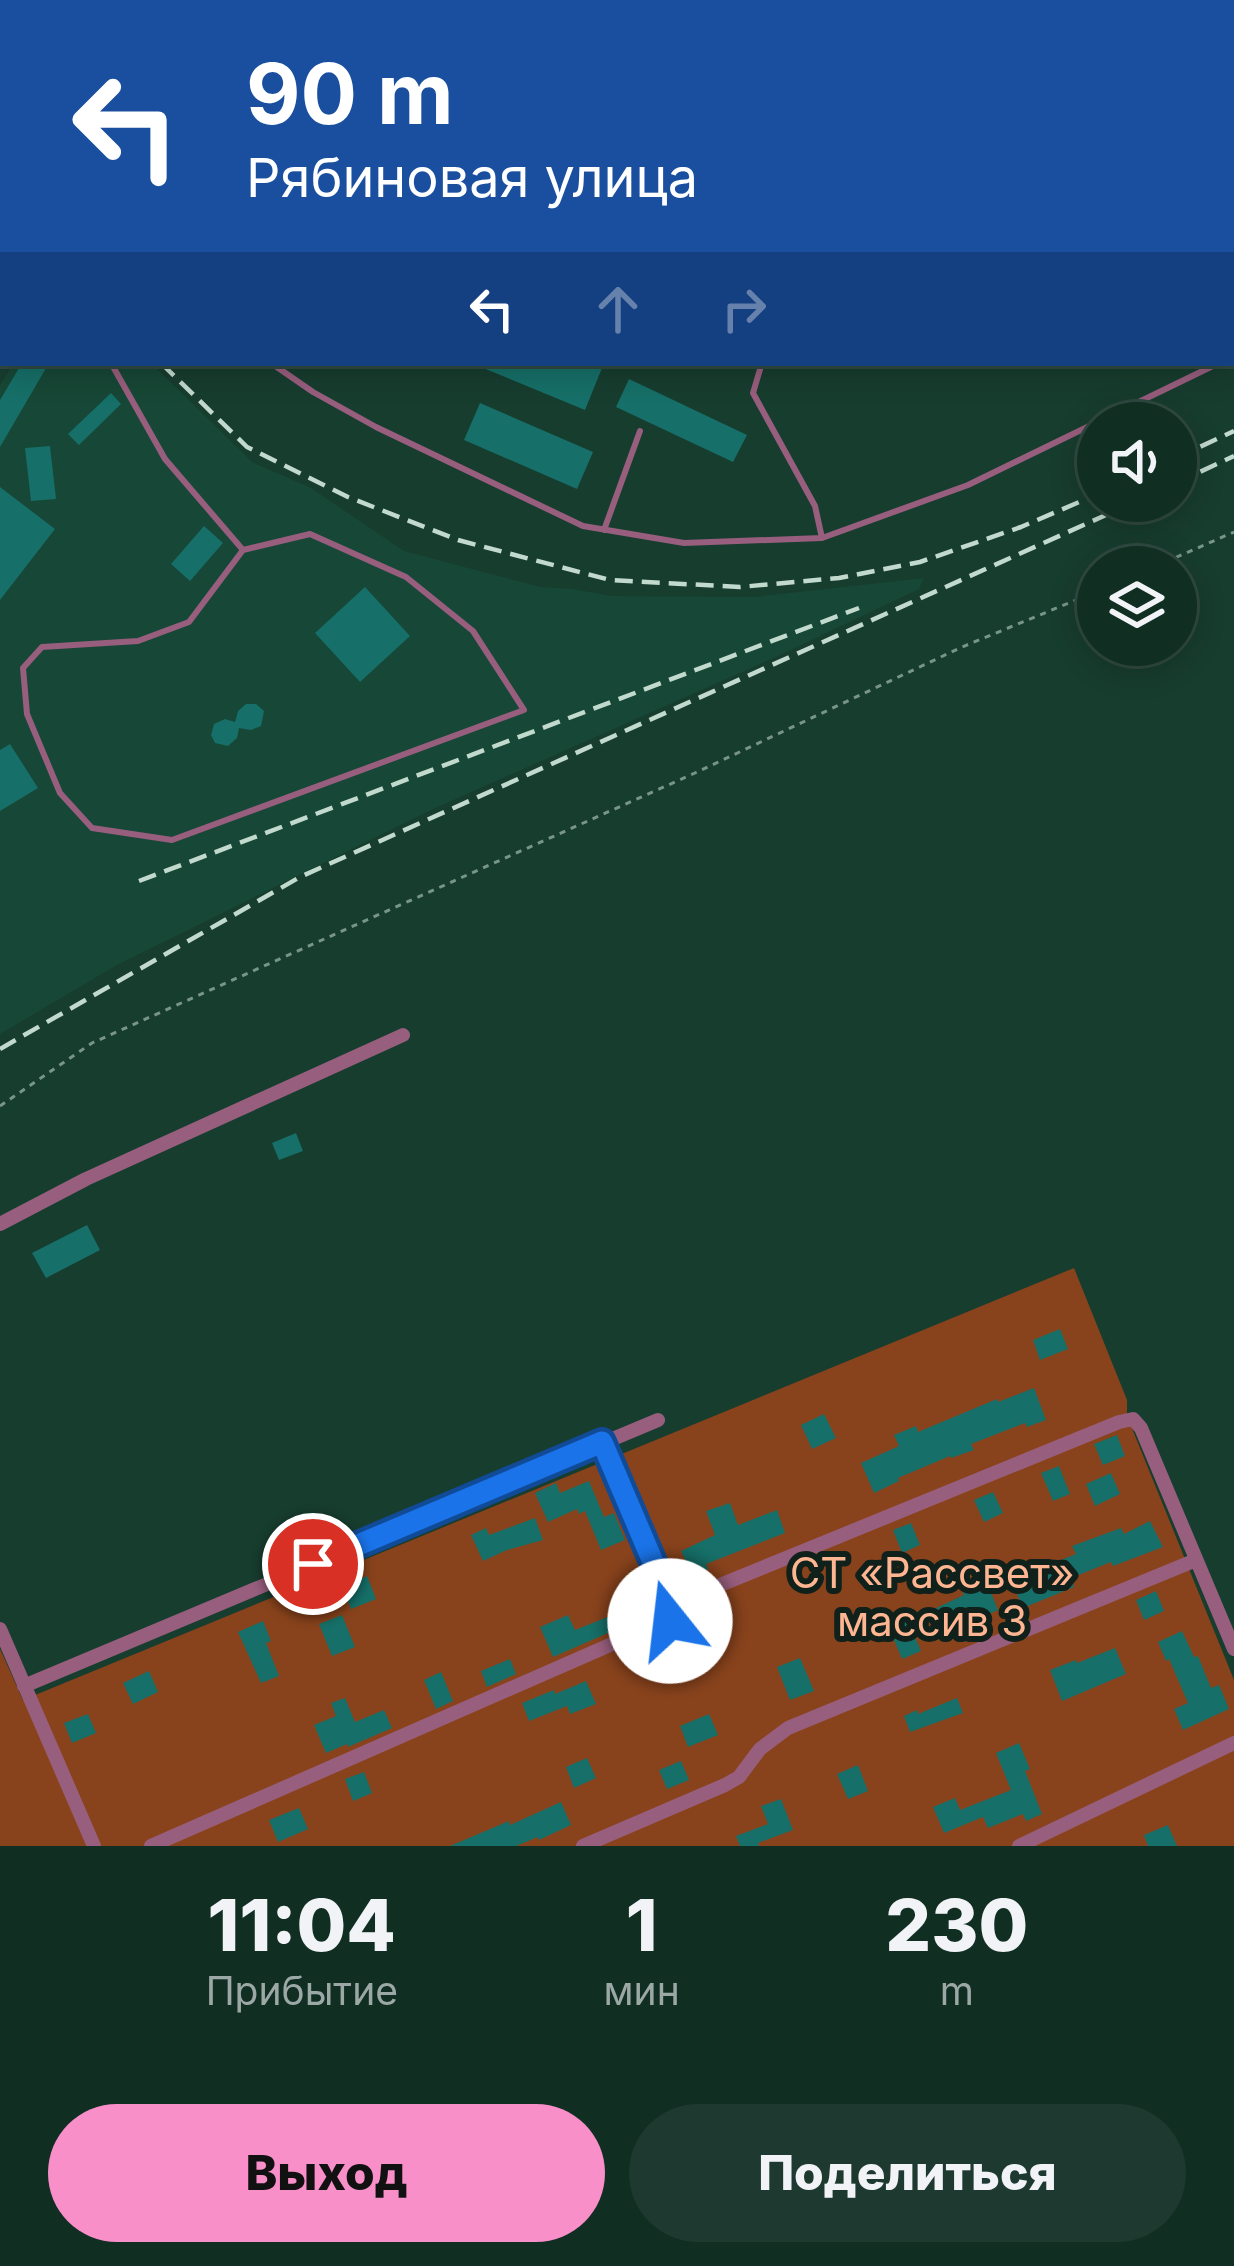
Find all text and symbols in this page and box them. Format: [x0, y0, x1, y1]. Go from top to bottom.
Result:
text: 90 m [246, 43, 454, 144]
icon: left [48, 48, 204, 204]
text: Рябиновая улица [246, 145, 698, 210]
icon: left [459, 276, 525, 342]
icon: ahead [585, 276, 651, 342]
icon: right [711, 276, 777, 342]
map controls [1077, 402, 1197, 666]
button: sound [1077, 402, 1197, 522]
button: layers [1077, 546, 1197, 666]
pin [262, 1513, 364, 1615]
icon: arrive [280, 1531, 346, 1597]
park label: СТ «Рассвет» массив 3 [790, 1547, 1074, 1646]
position arrow [607, 1558, 733, 1684]
text: 11:04 [208, 1881, 396, 1968]
text: 1 [626, 1881, 658, 1968]
text: 230 [885, 1881, 1028, 1968]
text: Прибытие [206, 1967, 398, 2014]
text: мин [604, 1967, 680, 2014]
text: m [940, 1967, 974, 2014]
button: Выход [48, 2104, 605, 2242]
button: Поделиться [629, 2104, 1186, 2242]

